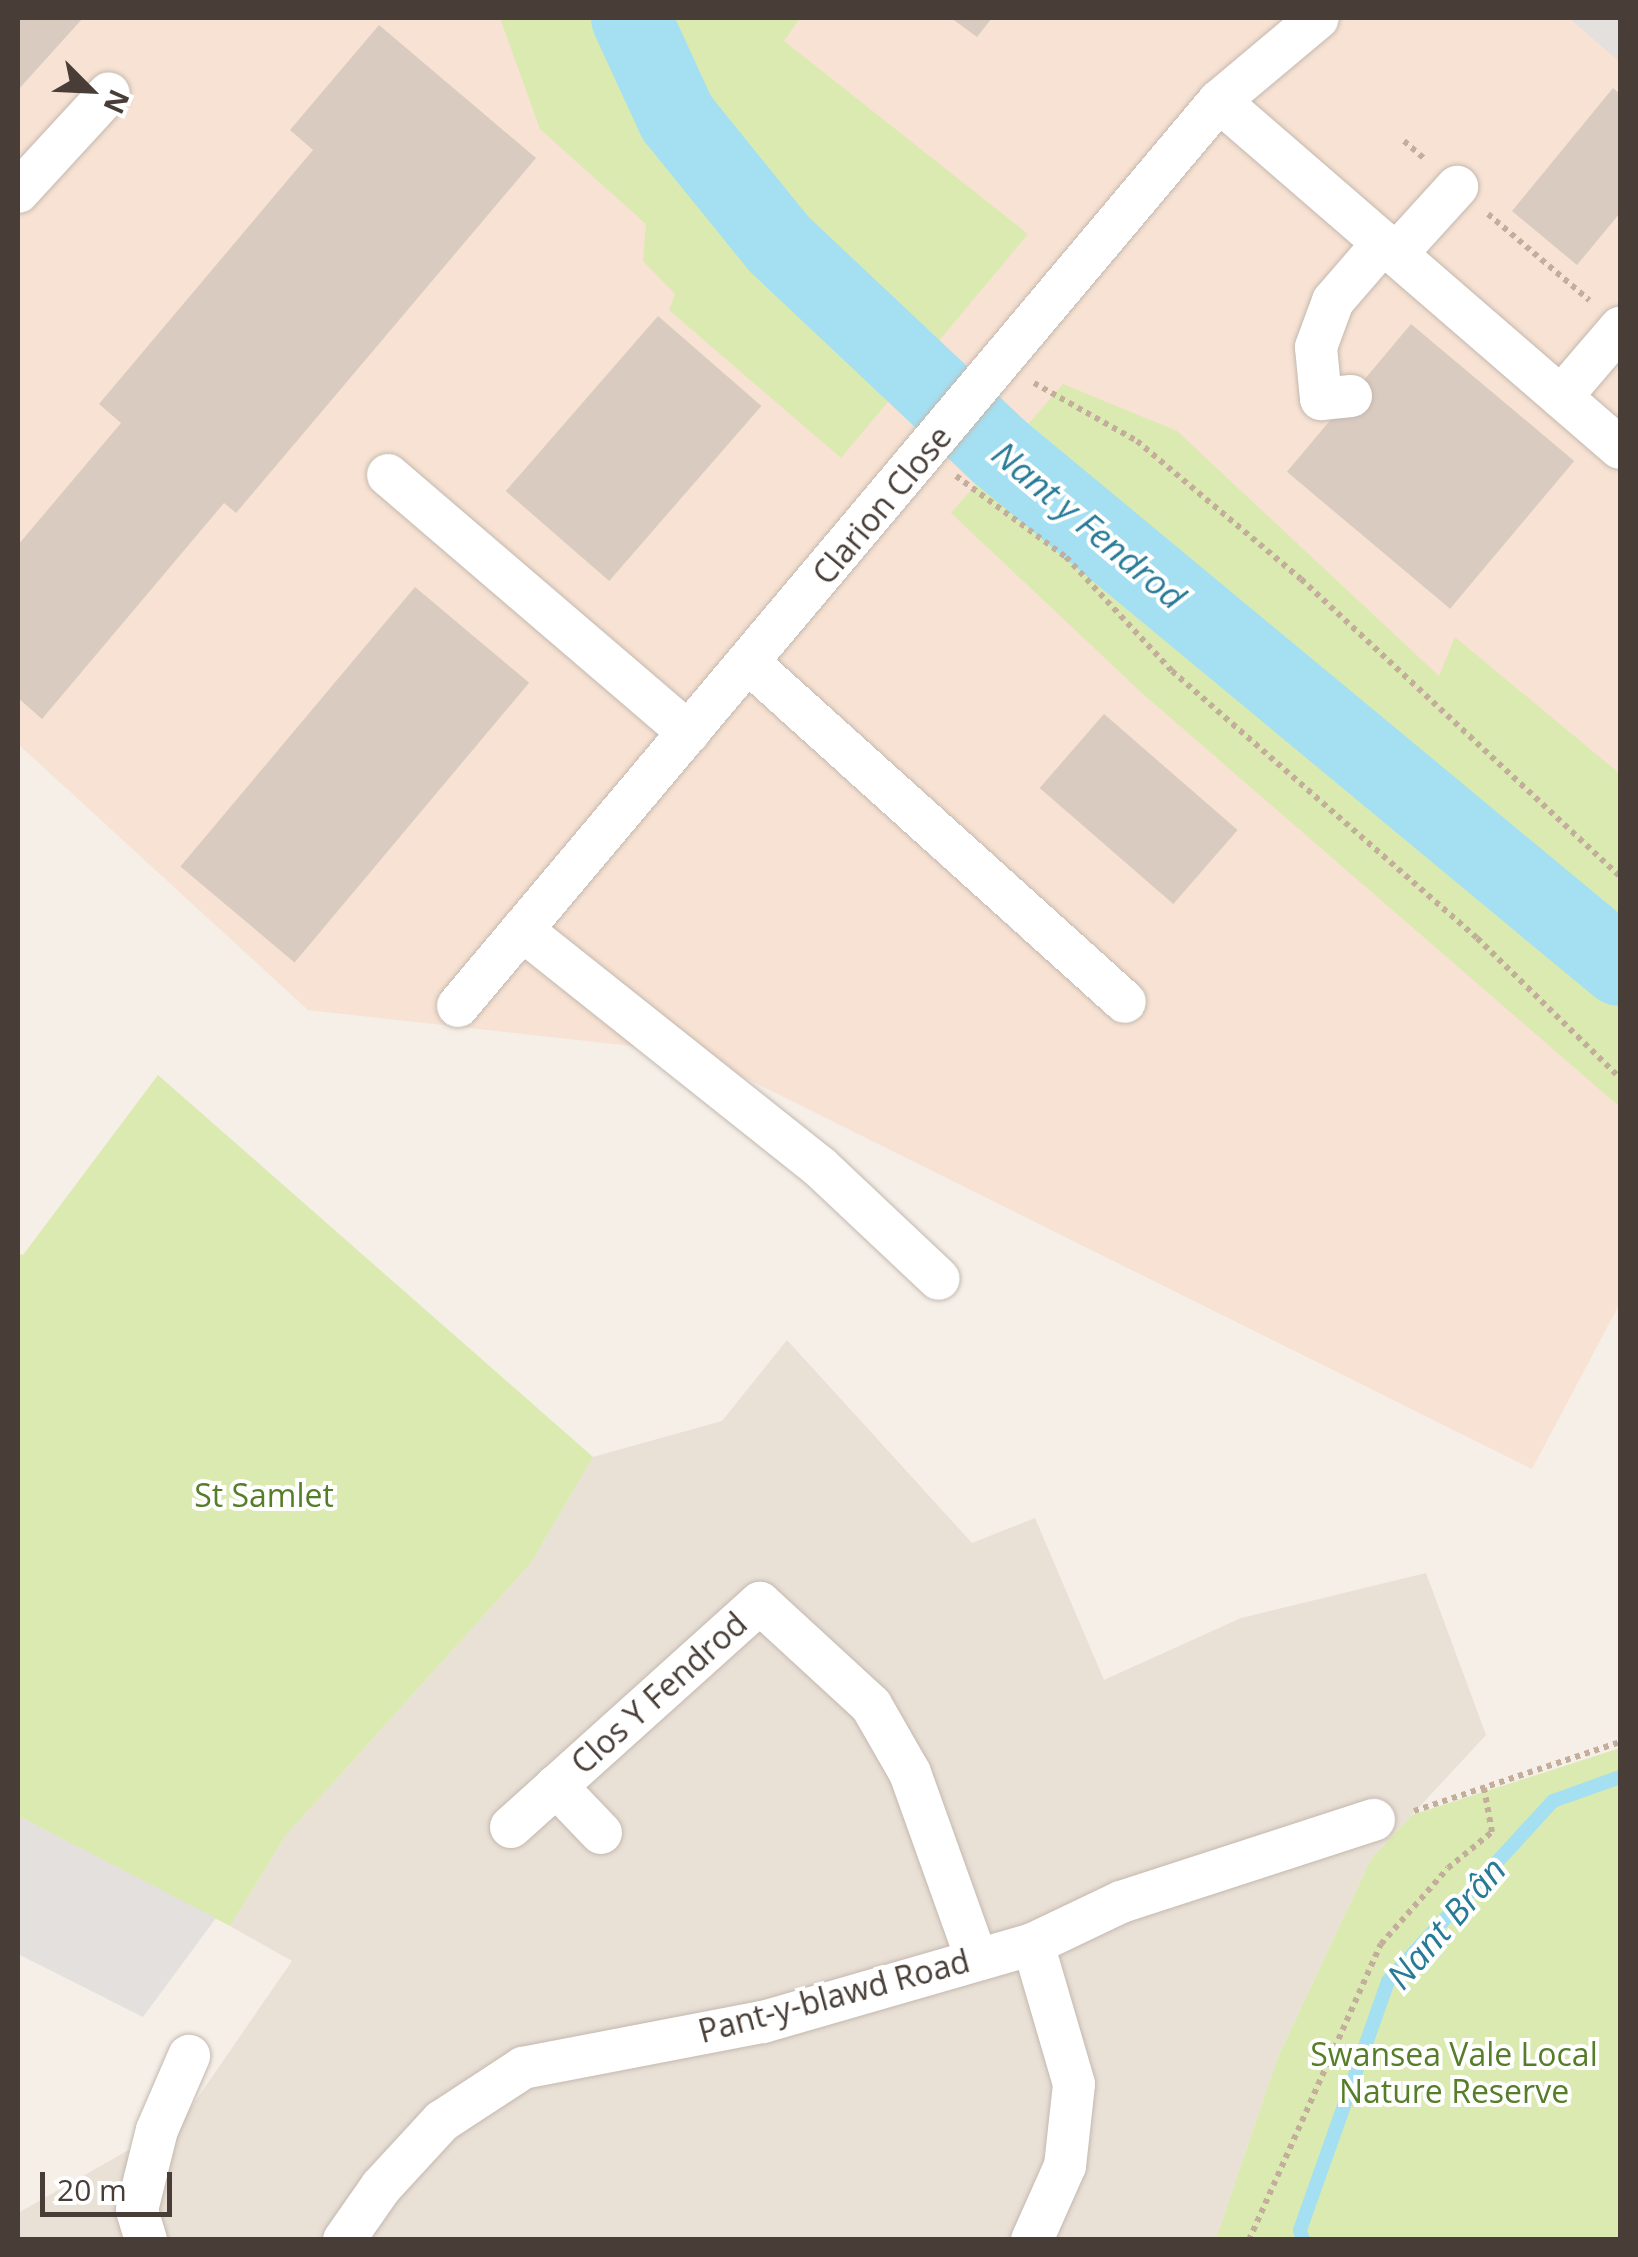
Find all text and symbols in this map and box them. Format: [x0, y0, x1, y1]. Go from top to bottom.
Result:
north arrow [40, 40, 140, 140]
text: N [95, 84, 139, 120]
street label: Clarion Close [805, 418, 959, 592]
water label: Nant y Fendrod [984, 432, 1194, 618]
park label: St Samlet [194, 1476, 334, 1514]
street label: Clos Y Fendrod [563, 1604, 755, 1782]
water label: Nant Brân [1378, 1849, 1514, 1997]
street label: Pant-y-blawd Road [694, 1941, 974, 2051]
park label: Swansea Vale Local Nature Reserve [1310, 2036, 1598, 2111]
scale bar [45, 2152, 178, 2214]
text: 20 m [57, 2169, 127, 2210]

